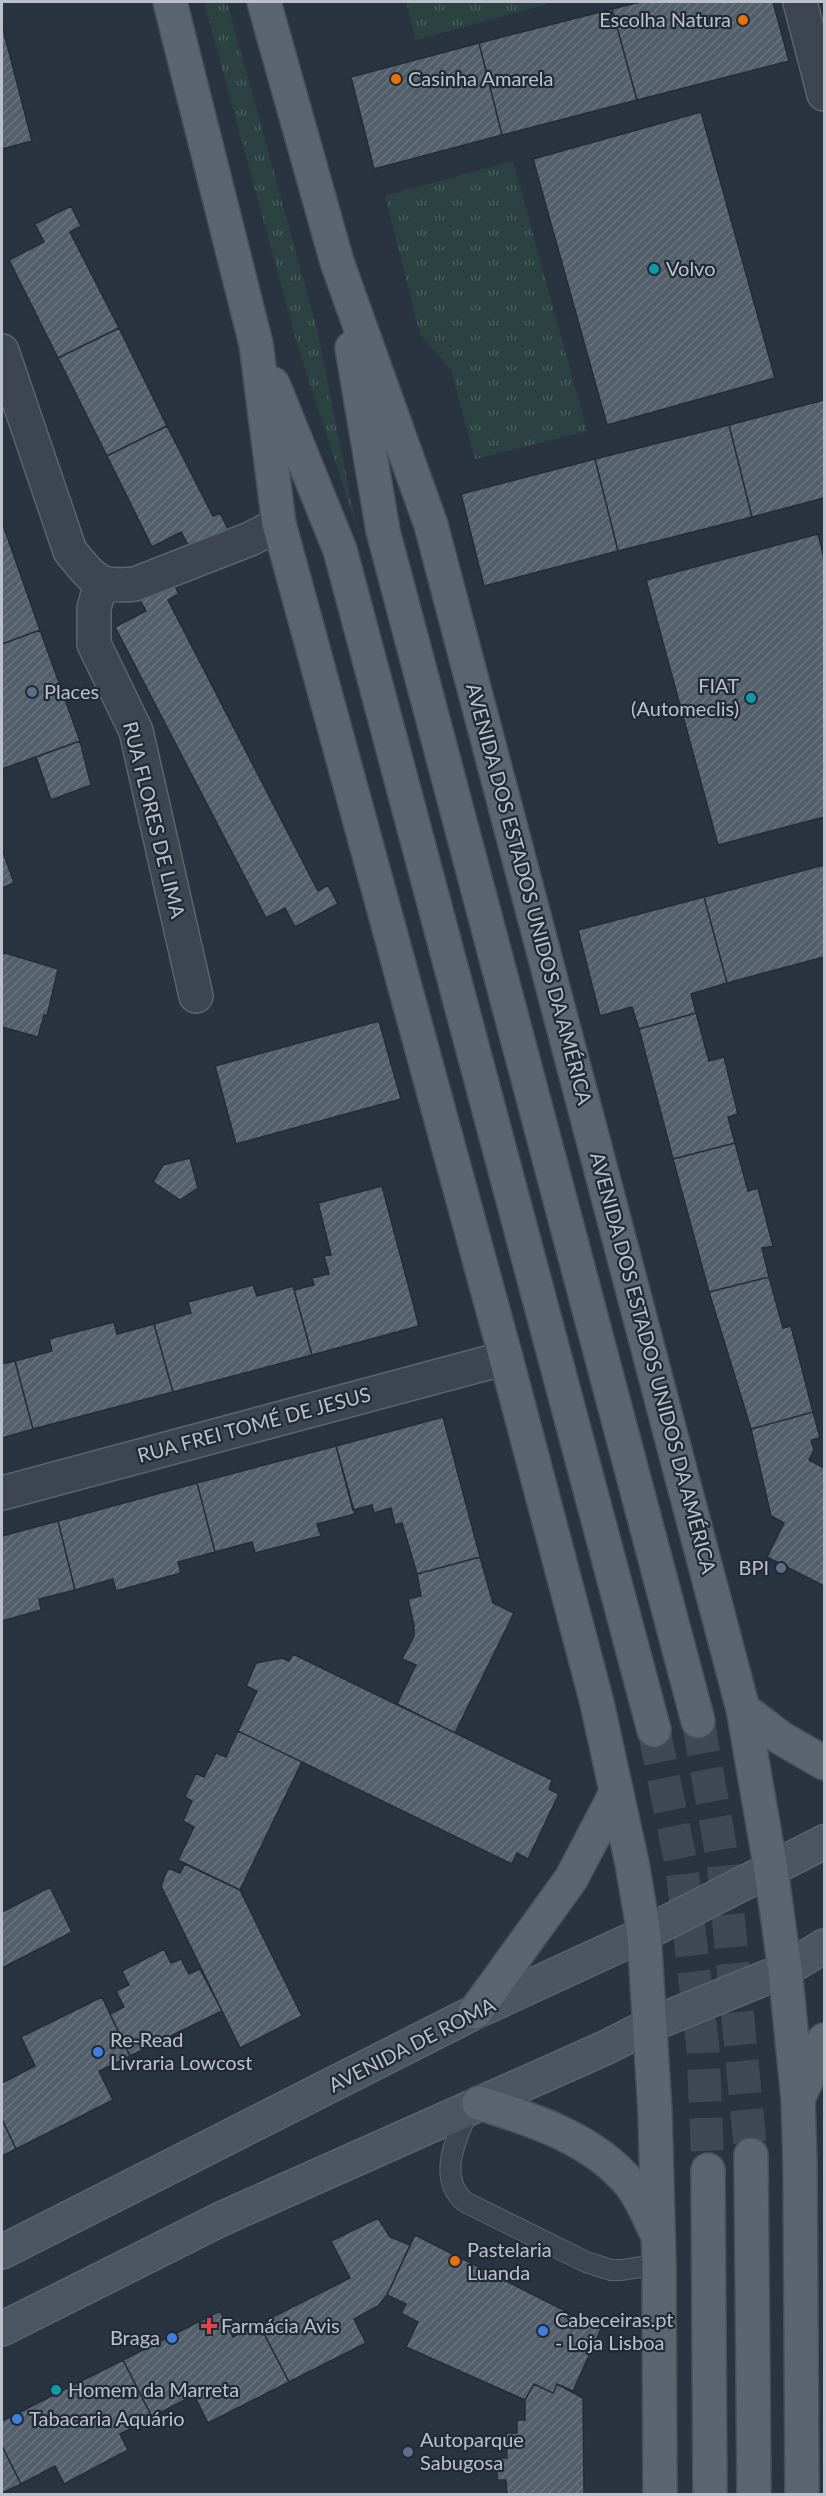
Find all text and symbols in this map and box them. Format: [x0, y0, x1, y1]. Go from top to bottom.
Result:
place label: Escolha Natura [599, 7, 731, 31]
marker: Escolha Natura [736, 13, 750, 27]
place label: Casinha Amarela [408, 66, 553, 90]
marker: Casinha Amarela [389, 72, 403, 86]
place label: Volvo [666, 256, 715, 280]
marker: Volvo [647, 262, 661, 276]
place label: FIAT (Automeclis) [631, 673, 739, 720]
place label: Places [44, 679, 99, 703]
street label: AVENIDA DOS ESTADOS UNIDOS DA AMÉRICA [462, 680, 598, 1108]
marker: Places [25, 685, 39, 699]
marker: FIAT (Automeclis) [744, 691, 758, 705]
street label: RUA FLORES DE LIMA [119, 719, 191, 921]
street label: AVENIDA DOS ESTADOS UNIDOS DA AMÉRICA [586, 1149, 722, 1577]
street label: RUA FREI TOMÉ DE JESUS [134, 1381, 373, 1467]
place label: BPI [738, 1555, 769, 1579]
marker: BPI [774, 1561, 788, 1575]
street label: AVENIDA DE ROMA [324, 1992, 499, 2096]
place label: Re-Read Livraria Lowcost [110, 2027, 252, 2074]
marker: Re-Read Livraria Lowcost [91, 2045, 105, 2059]
place label: Pastelaria Luanda [467, 2237, 552, 2284]
marker: Pastelaria Luanda [448, 2254, 462, 2268]
place label: Cabeceiras.pt - Loja Lisboa [555, 2307, 673, 2354]
place label: Farmácia Avis [221, 2313, 340, 2337]
marker: Farmácia Avis [202, 2319, 216, 2333]
marker: Cabeceiras.pt - Loja Lisboa [536, 2324, 550, 2338]
place label: Braga [110, 2325, 160, 2349]
marker: Braga [165, 2331, 179, 2345]
place label: Homem da Marreta [68, 2377, 239, 2401]
marker: Homem da Marreta [49, 2383, 63, 2397]
place label: Tabacaria Aquário [29, 2406, 185, 2430]
marker: Tabacaria Aquário [10, 2412, 24, 2426]
place label: Autoparque Sabugosa [420, 2427, 524, 2474]
marker: Autoparque Sabugosa [401, 2445, 415, 2459]

